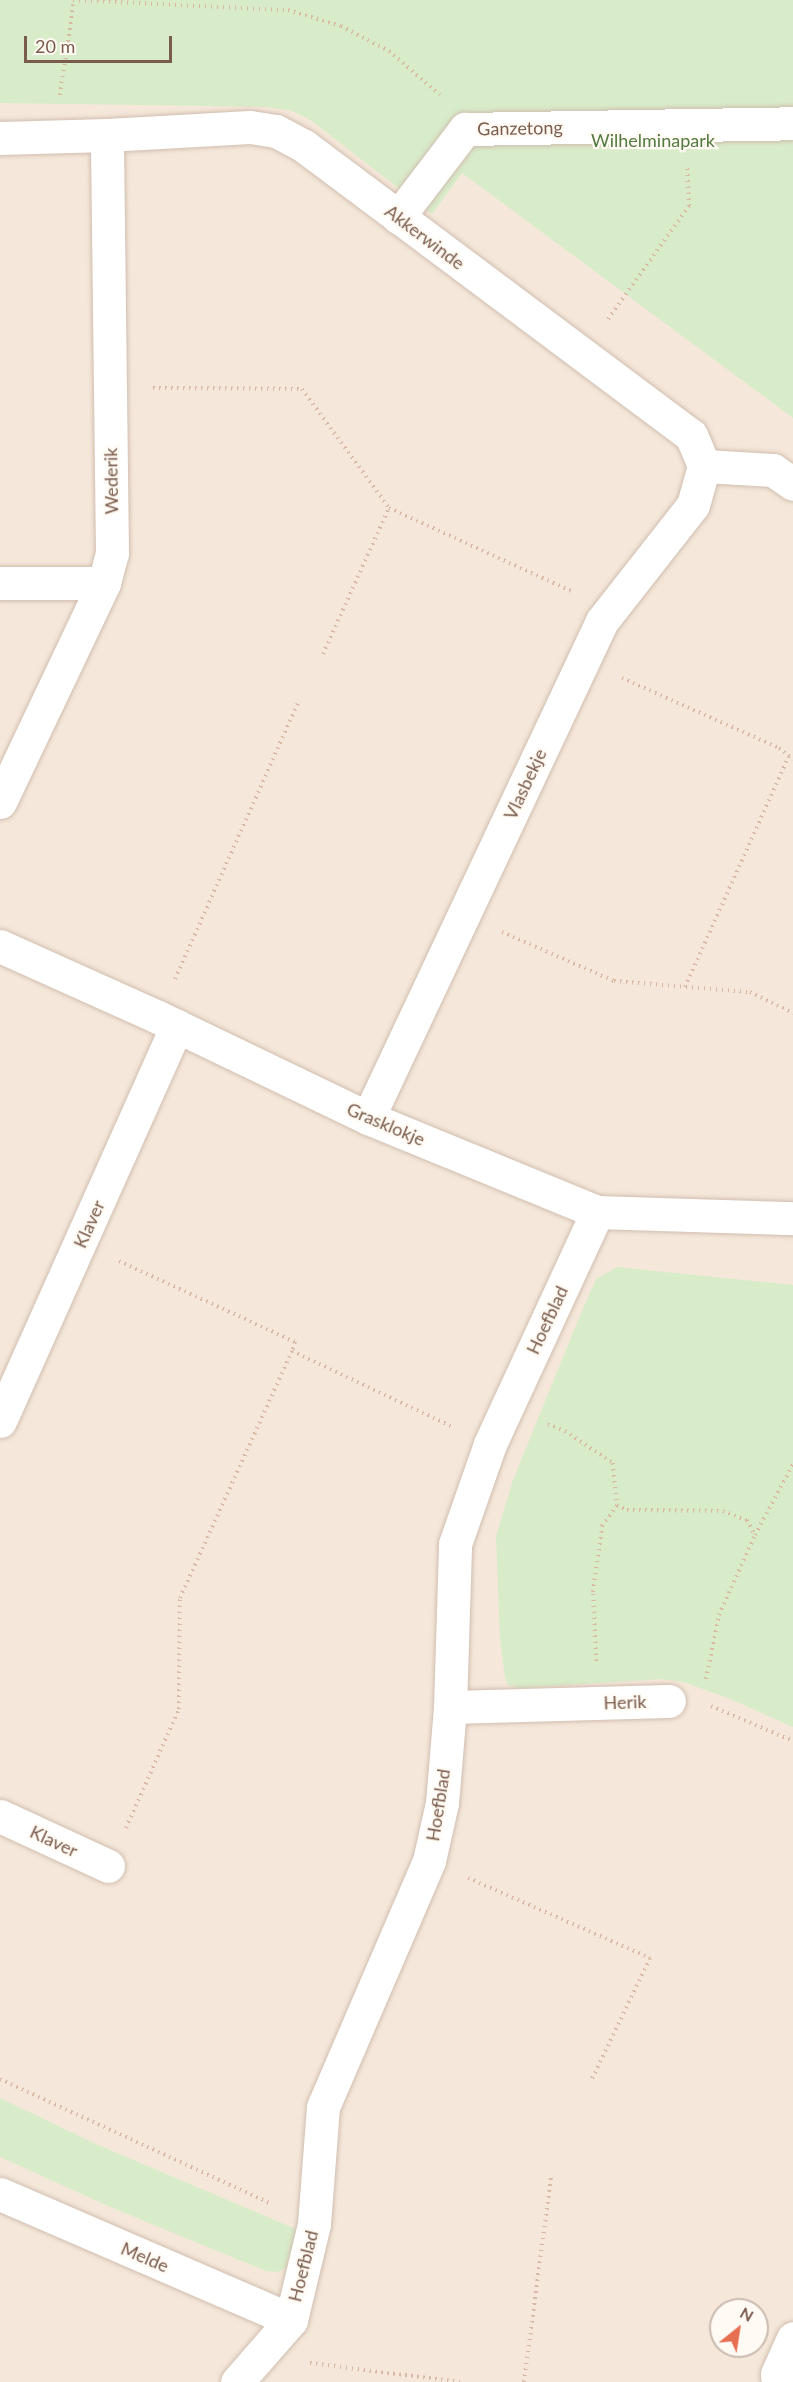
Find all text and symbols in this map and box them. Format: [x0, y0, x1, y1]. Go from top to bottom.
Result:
scale bar [27, 24, 176, 62]
text: 20 m [35, 35, 75, 57]
street label: Ganzetong [477, 116, 563, 140]
park label: Wilhelminapark [591, 129, 715, 151]
street label: Akkerwinde [381, 200, 469, 274]
street label: Wederik [100, 447, 122, 515]
street label: Vlasbekje [499, 745, 551, 823]
street label: Grasklokje [344, 1098, 428, 1150]
street label: Klaver [69, 1197, 109, 1251]
street label: Hoefblad [522, 1282, 572, 1358]
street label: Herik [603, 1690, 647, 1714]
street label: Hoefblad [422, 1767, 454, 1843]
street label: Klaver [27, 1821, 81, 1861]
street label: Hoefblad [284, 2228, 322, 2304]
street label: Melde [118, 2237, 172, 2277]
north arrow [709, 2298, 769, 2358]
text: N [737, 2302, 757, 2325]

